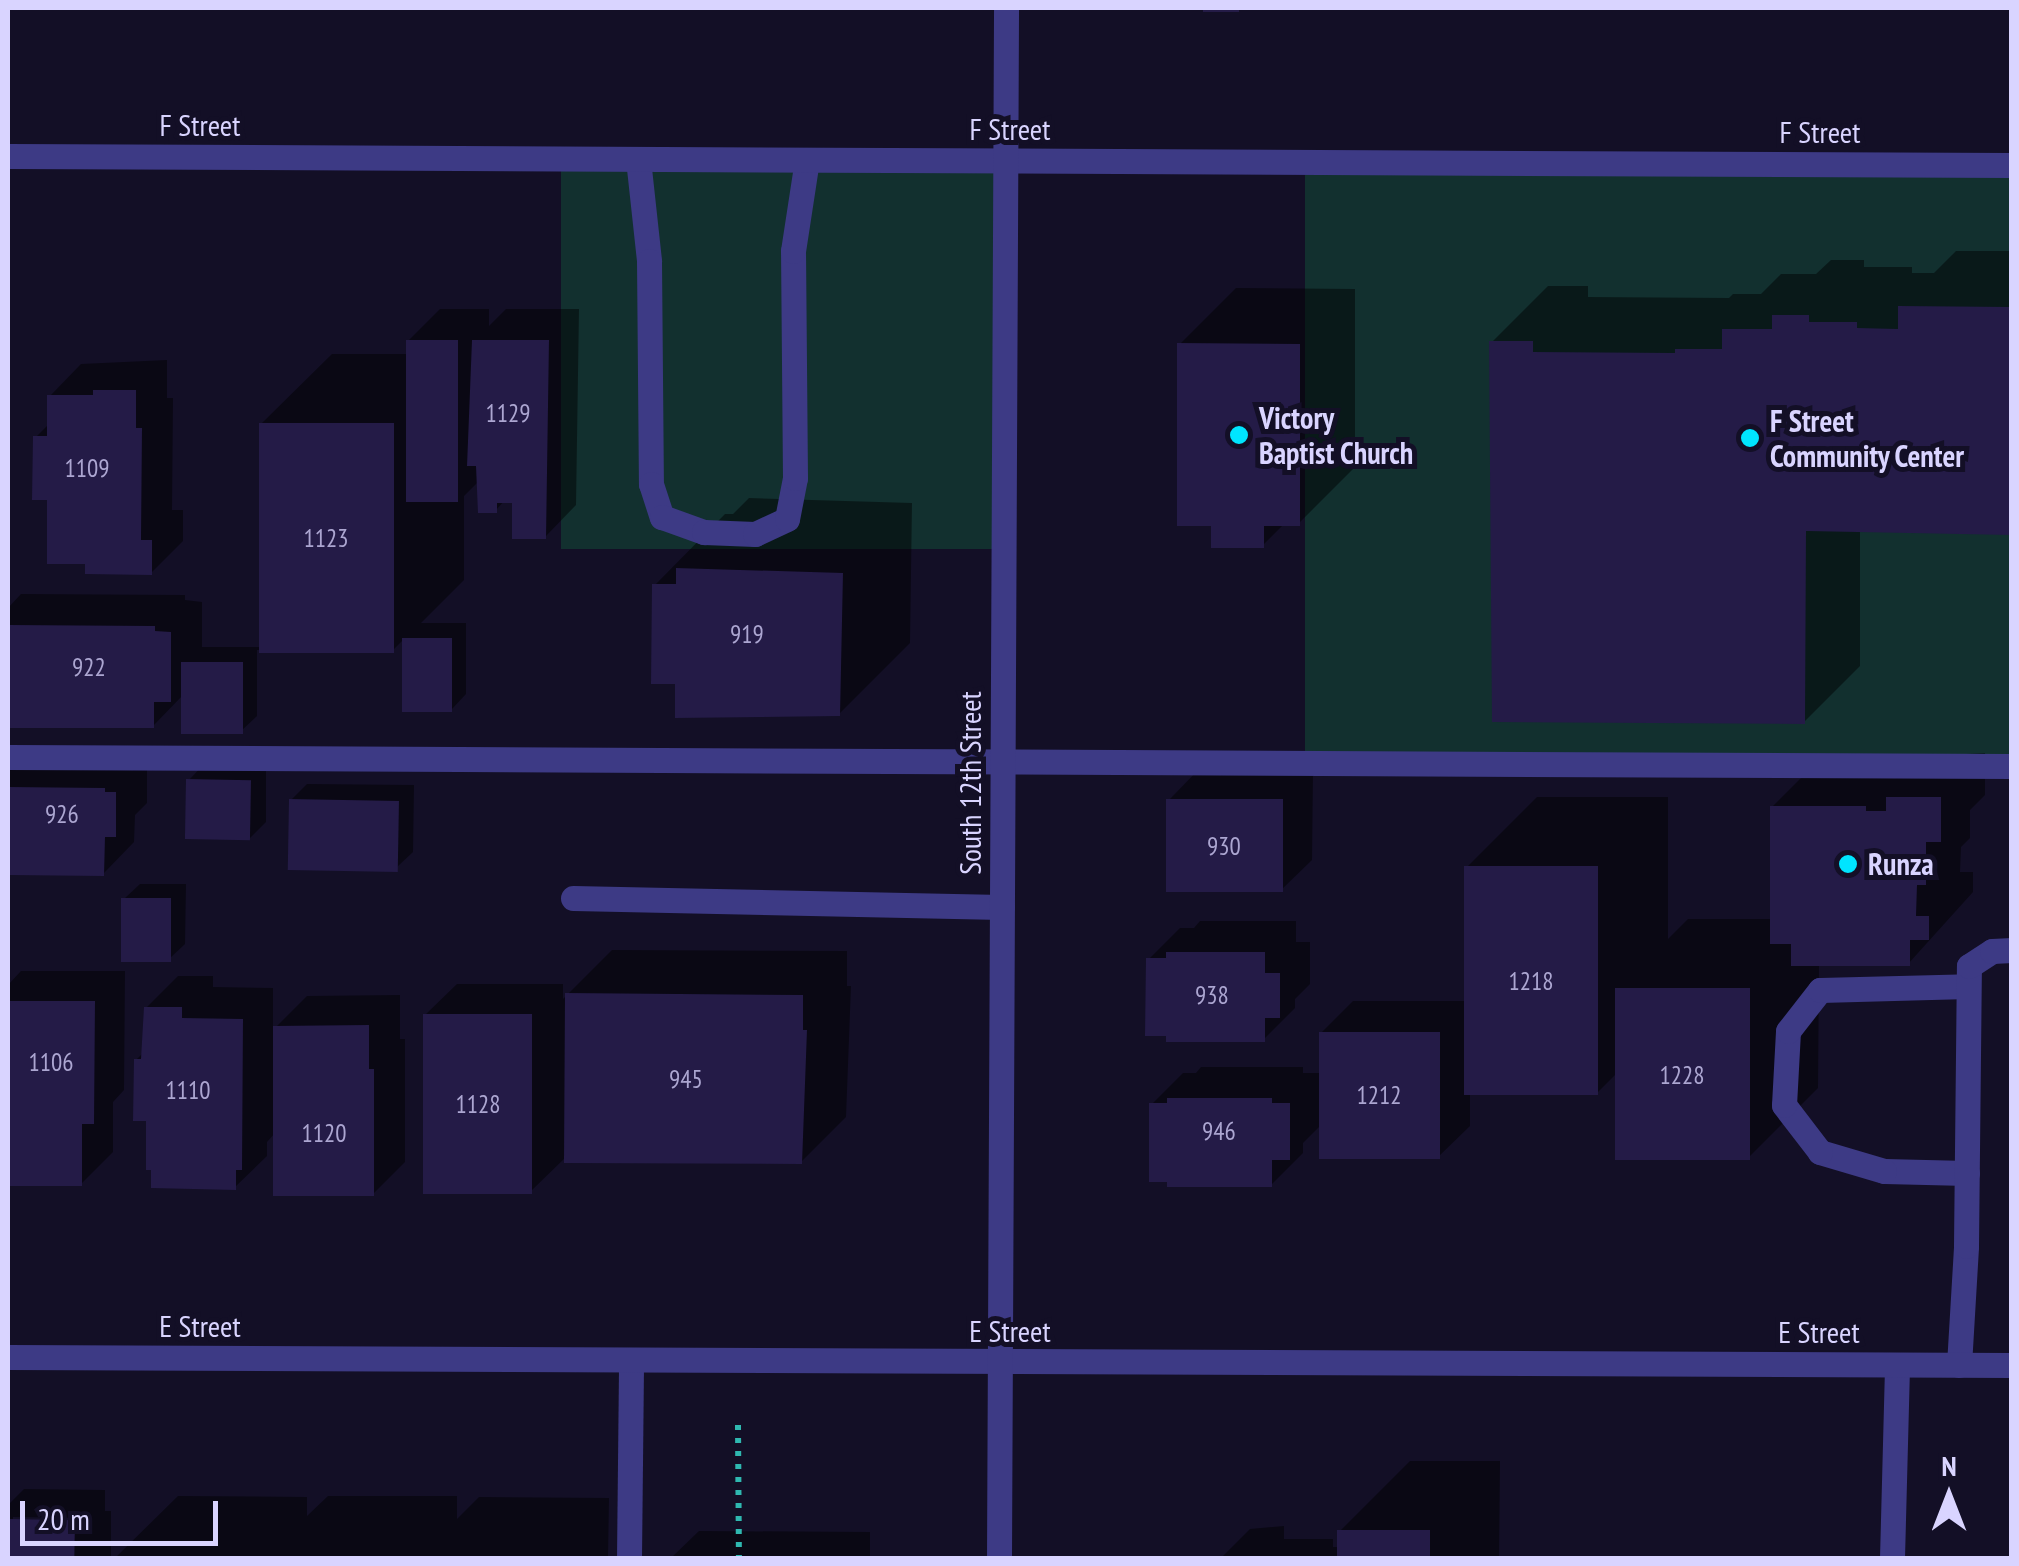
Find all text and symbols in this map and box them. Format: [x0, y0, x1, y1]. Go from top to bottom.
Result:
street label: F Street [160, 107, 240, 143]
street label: F Street [970, 111, 1050, 147]
street label: F Street [1780, 114, 1860, 150]
house number: 1129 [486, 398, 530, 428]
place label: Victory Baptist Church [1259, 400, 1414, 470]
place label: F Street Community Center [1770, 403, 1965, 474]
marker: Victory Baptist Church [1228, 424, 1250, 446]
marker: F Street Community Center [1739, 427, 1761, 449]
house number: 1109 [65, 453, 109, 483]
house number: 1123 [304, 523, 348, 553]
house number: 919 [730, 619, 764, 649]
house number: 922 [72, 652, 106, 682]
street label: South 12th Street [952, 691, 988, 875]
house number: 926 [45, 799, 79, 829]
house number: 930 [1207, 831, 1241, 861]
place label: Runza [1868, 846, 1934, 882]
marker: Runza [1837, 853, 1859, 875]
house number: 1218 [1509, 966, 1553, 996]
house number: 938 [1195, 980, 1229, 1010]
house number: 1106 [29, 1047, 73, 1077]
house number: 1228 [1660, 1060, 1704, 1090]
house number: 945 [669, 1064, 703, 1094]
house number: 1110 [166, 1075, 210, 1105]
house number: 1212 [1357, 1080, 1401, 1110]
house number: 1128 [456, 1089, 500, 1119]
house number: 946 [1202, 1116, 1236, 1146]
house number: 1120 [302, 1118, 346, 1148]
street label: E Street [159, 1308, 241, 1344]
street label: E Street [969, 1313, 1051, 1349]
street label: E Street [1778, 1314, 1860, 1350]
north arrow [1899, 1446, 1999, 1546]
text: N [1941, 1447, 1957, 1484]
scale bar [25, 1481, 222, 1543]
text: 20 m [37, 1499, 90, 1538]

